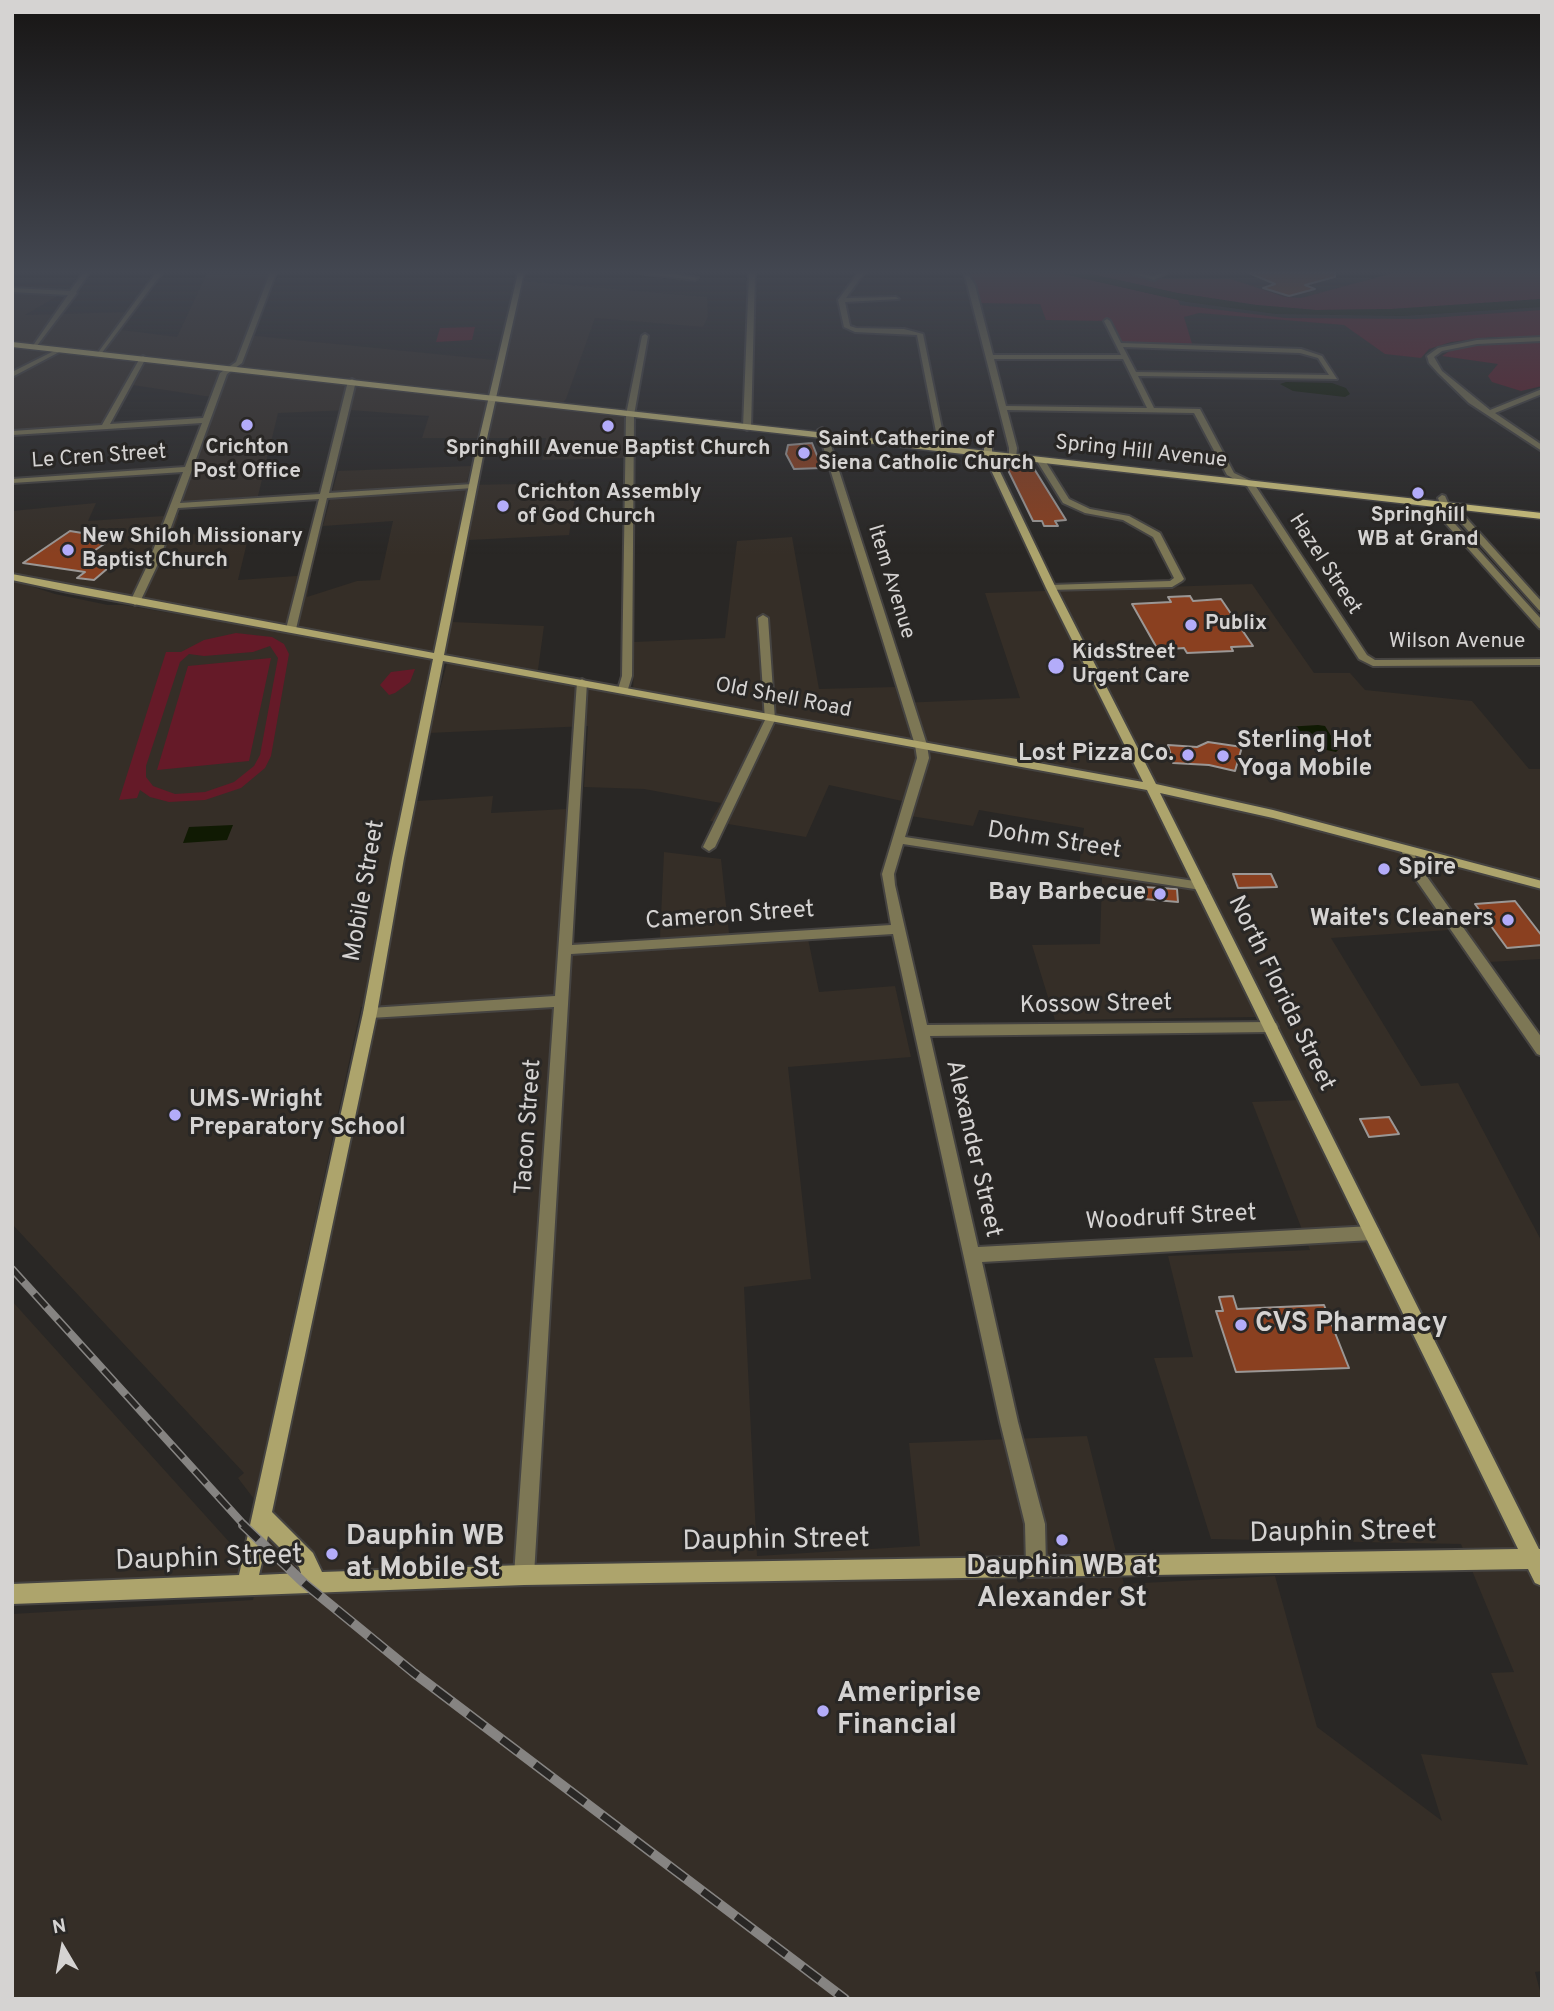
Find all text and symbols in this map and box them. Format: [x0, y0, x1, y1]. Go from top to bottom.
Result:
marker: Crichton Post Office [239, 417, 255, 433]
marker: Springhill Avenue Baptist Church [600, 418, 616, 434]
place label: Saint Catherine of Siena Catholic Church [818, 428, 1034, 478]
street label: Spring Hill Avenue [1054, 431, 1228, 475]
place label: Crichton Post Office [193, 436, 301, 486]
place label: Springhill Avenue Baptist Church [446, 437, 770, 463]
street label: Le Cren Street [31, 441, 167, 475]
marker: Saint Catherine of Siena Catholic Church [796, 445, 812, 461]
place label: Crichton Assembly of God Church [517, 481, 702, 531]
marker: Springhill WB at Grand [1410, 485, 1426, 501]
marker: Crichton Assembly of God Church [495, 498, 511, 514]
place label: Springhill WB at Grand [1357, 504, 1479, 554]
street label: Hazel Street [1282, 510, 1366, 620]
street label: Item Avenue [861, 522, 919, 642]
place label: New Shiloh Missionary Baptist Church [82, 525, 303, 575]
marker: New Shiloh Missionary Baptist Church [60, 542, 76, 558]
place label: Publix [1205, 612, 1267, 638]
marker: Publix [1183, 617, 1199, 633]
street label: Wilson Avenue [1389, 630, 1525, 656]
place label: KidsStreet Urgent Care [1072, 641, 1190, 691]
marker: KidsStreet Urgent Care [1046, 656, 1066, 676]
street label: Old Shell Road [713, 673, 853, 725]
place label: Sterling Hot Yoga Mobile [1237, 728, 1372, 784]
place label: Lost Pizza Co. [1018, 741, 1174, 769]
marker: Lost Pizza Co. [1180, 747, 1196, 763]
marker: Sterling Hot Yoga Mobile [1215, 748, 1231, 764]
street label: Dohm Street [985, 817, 1123, 867]
street label: Mobile Street [339, 818, 393, 964]
place label: Spire [1398, 855, 1456, 883]
marker: Spire [1376, 861, 1392, 877]
place label: Bay Barbecue [988, 880, 1146, 908]
marker: Bay Barbecue [1152, 886, 1168, 902]
street label: North Florida Street [1220, 892, 1340, 1096]
street label: Cameron Street [644, 897, 816, 937]
place label: Waite's Cleaners [1310, 906, 1494, 934]
marker: Waite's Cleaners [1500, 912, 1516, 928]
street label: Kossow Street [1019, 990, 1173, 1022]
street label: Tacon Street [511, 1058, 549, 1196]
street label: Alexander Street [938, 1058, 1006, 1240]
place label: UMS-Wright Preparatory School [189, 1087, 406, 1143]
marker: UMS-Wright Preparatory School [167, 1107, 183, 1123]
street label: Woodruff Street [1085, 1200, 1257, 1238]
place label: CVS Pharmacy [1255, 1308, 1448, 1342]
marker: CVS Pharmacy [1233, 1317, 1249, 1333]
street label: Dauphin Street [1249, 1516, 1437, 1552]
place label: Dauphin WB at Mobile St [346, 1521, 504, 1587]
street label: Dauphin Street [682, 1524, 870, 1560]
marker: Dauphin WB at Alexander St [1054, 1532, 1070, 1548]
street label: Dauphin Street [115, 1540, 303, 1580]
marker: Dauphin WB at Mobile St [324, 1546, 340, 1562]
place label: Dauphin WB at Alexander St [966, 1551, 1158, 1617]
place label: Ameriprise Financial [837, 1678, 981, 1744]
marker: Ameriprise Financial [815, 1703, 831, 1719]
north arrow [28, 1913, 98, 1983]
text: N [51, 1914, 68, 1940]

